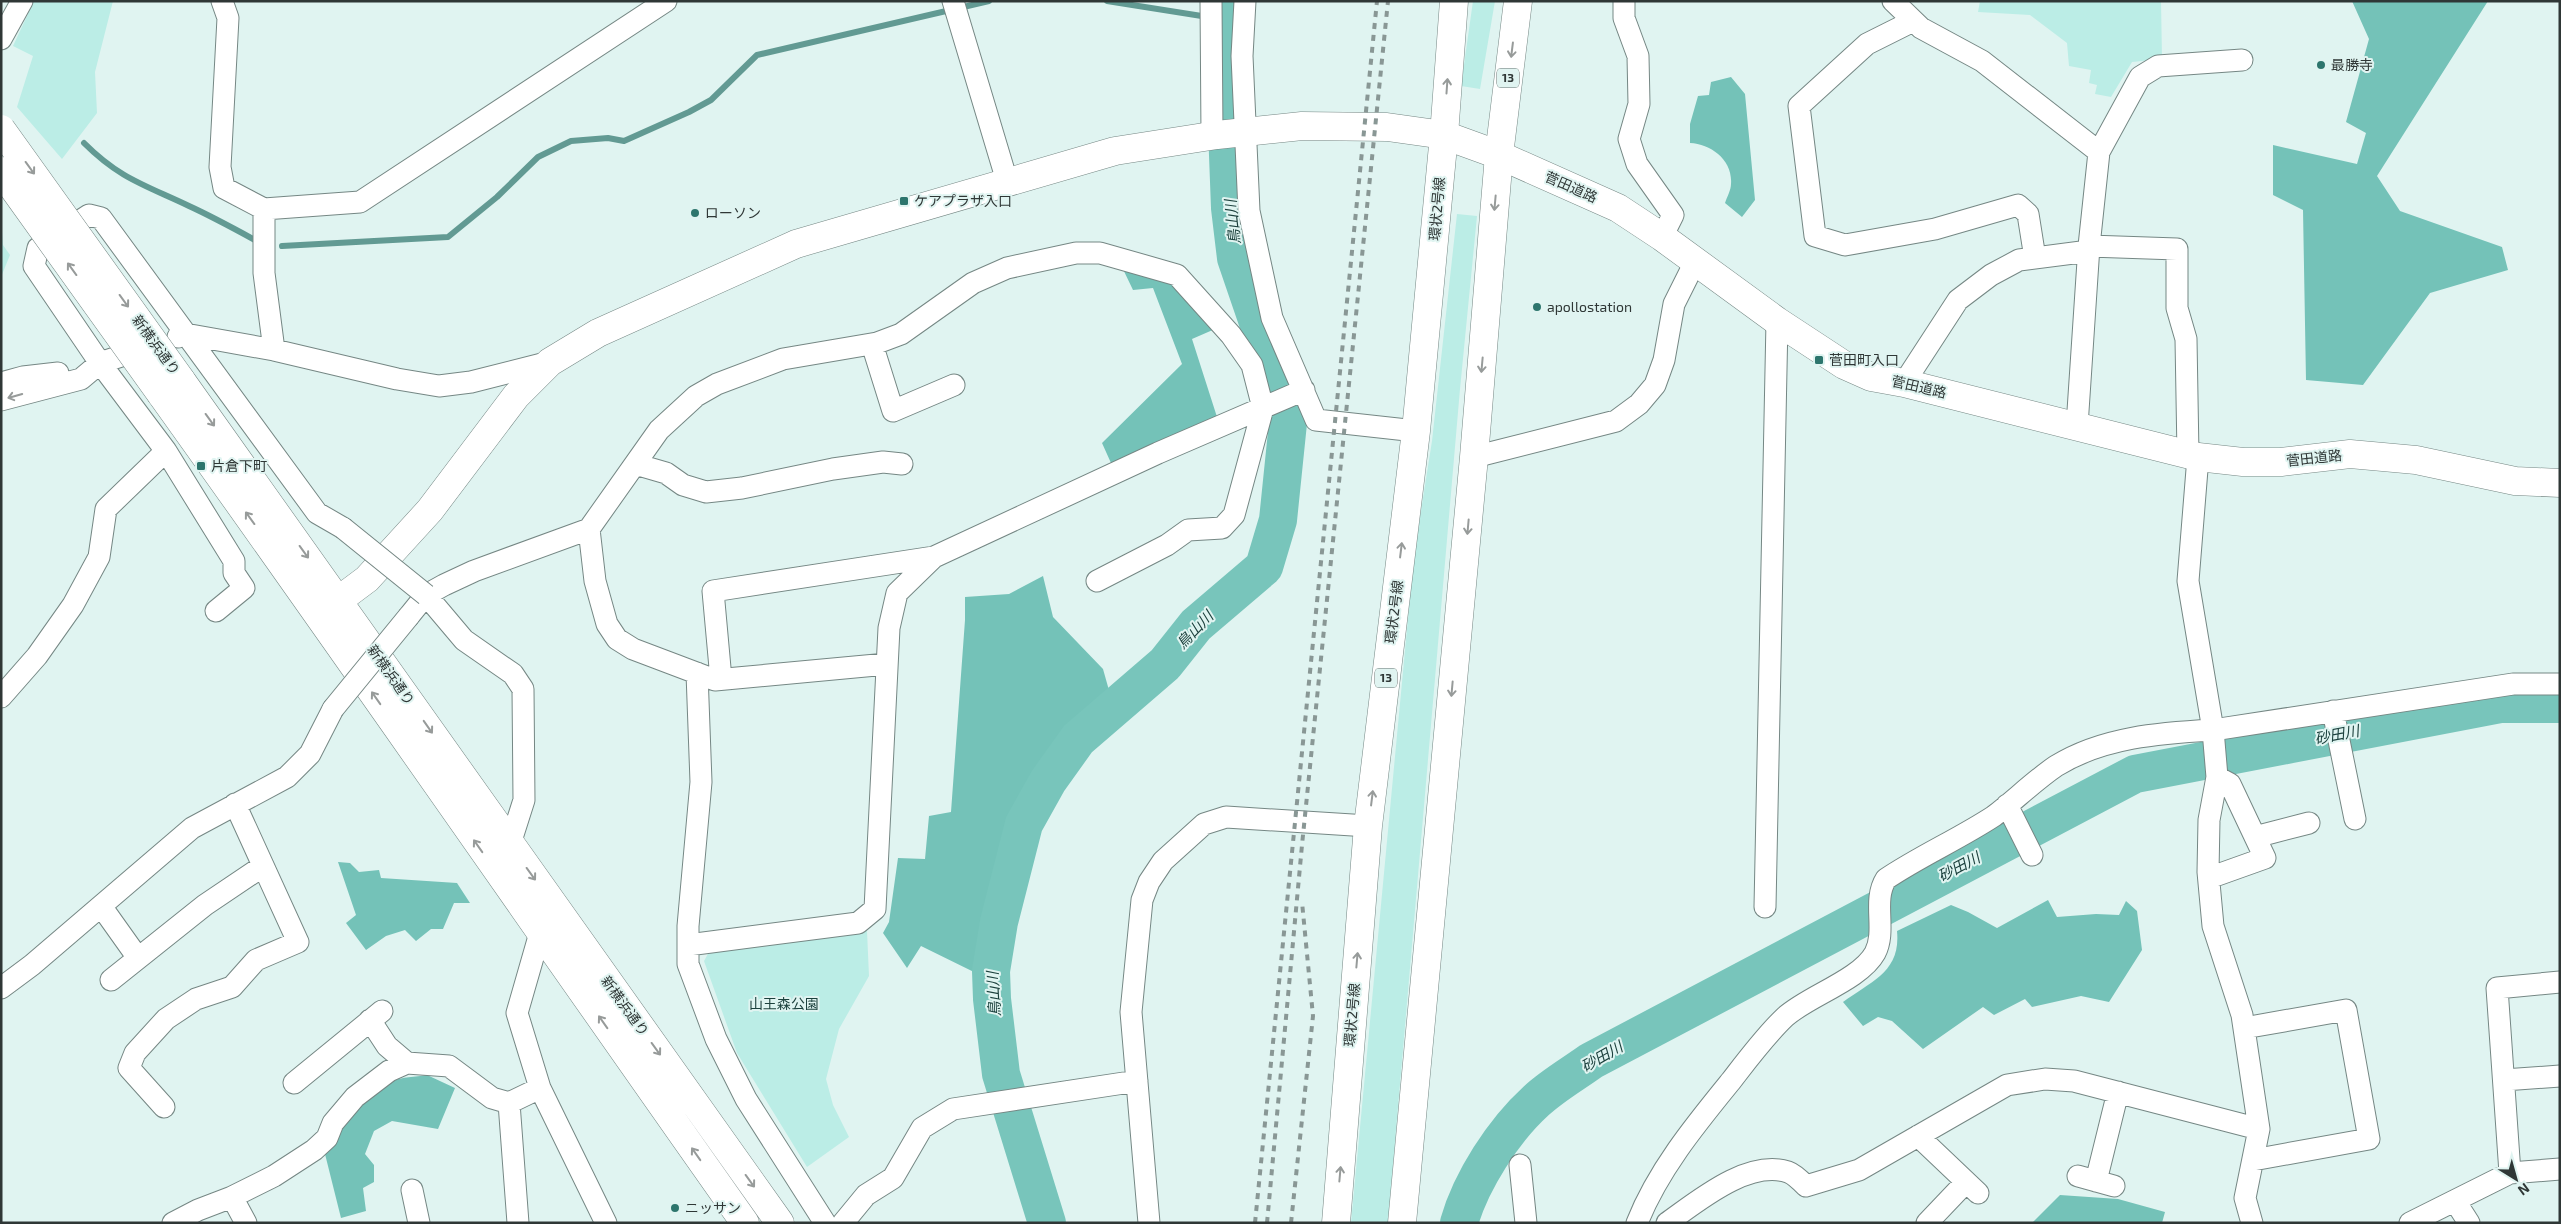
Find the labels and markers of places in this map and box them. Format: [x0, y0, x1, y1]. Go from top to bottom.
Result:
place label: 最勝寺 [2331, 56, 2373, 73]
marker: 最勝寺 [2315, 59, 2327, 71]
place label: ケアプラザ入口 [914, 192, 1012, 209]
marker: ケアプラザ入口 [898, 195, 910, 207]
place label: ローソン [705, 204, 761, 221]
marker: ローソン [689, 207, 701, 219]
place label: apollostation [1547, 298, 1632, 315]
marker: apollostation [1531, 301, 1543, 313]
place label: 菅田町入口 [1829, 351, 1899, 368]
marker: 菅田町入口 [1813, 354, 1825, 366]
place label: 片倉下町 [211, 457, 267, 474]
marker: 片倉下町 [195, 460, 207, 472]
place label: ニッサン [685, 1199, 741, 1216]
marker: ニッサン [669, 1202, 681, 1214]

